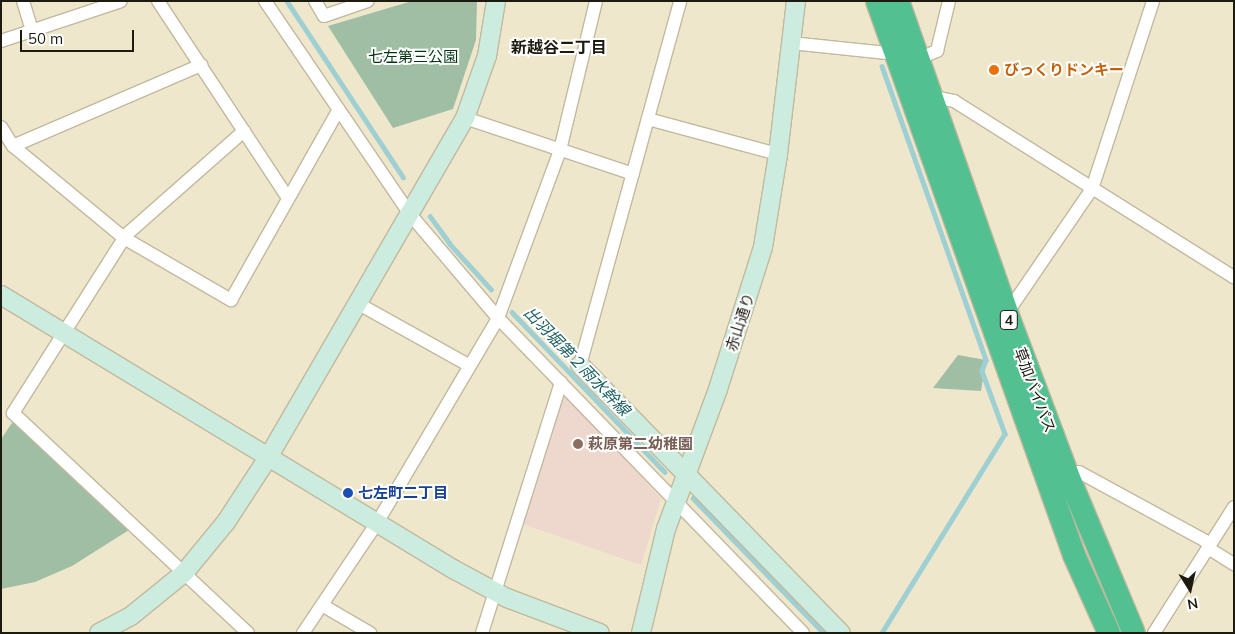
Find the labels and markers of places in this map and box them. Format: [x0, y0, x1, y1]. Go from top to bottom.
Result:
place label: びっくりドンキー [1004, 61, 1124, 79]
marker: びっくりドンキー [988, 64, 1000, 76]
place label: 萩原第二幼稚園 [588, 435, 693, 453]
marker: 萩原第二幼稚園 [572, 438, 584, 450]
place label: 七左町二丁目 [358, 484, 448, 502]
marker: 七左町二丁目 [342, 487, 354, 499]

